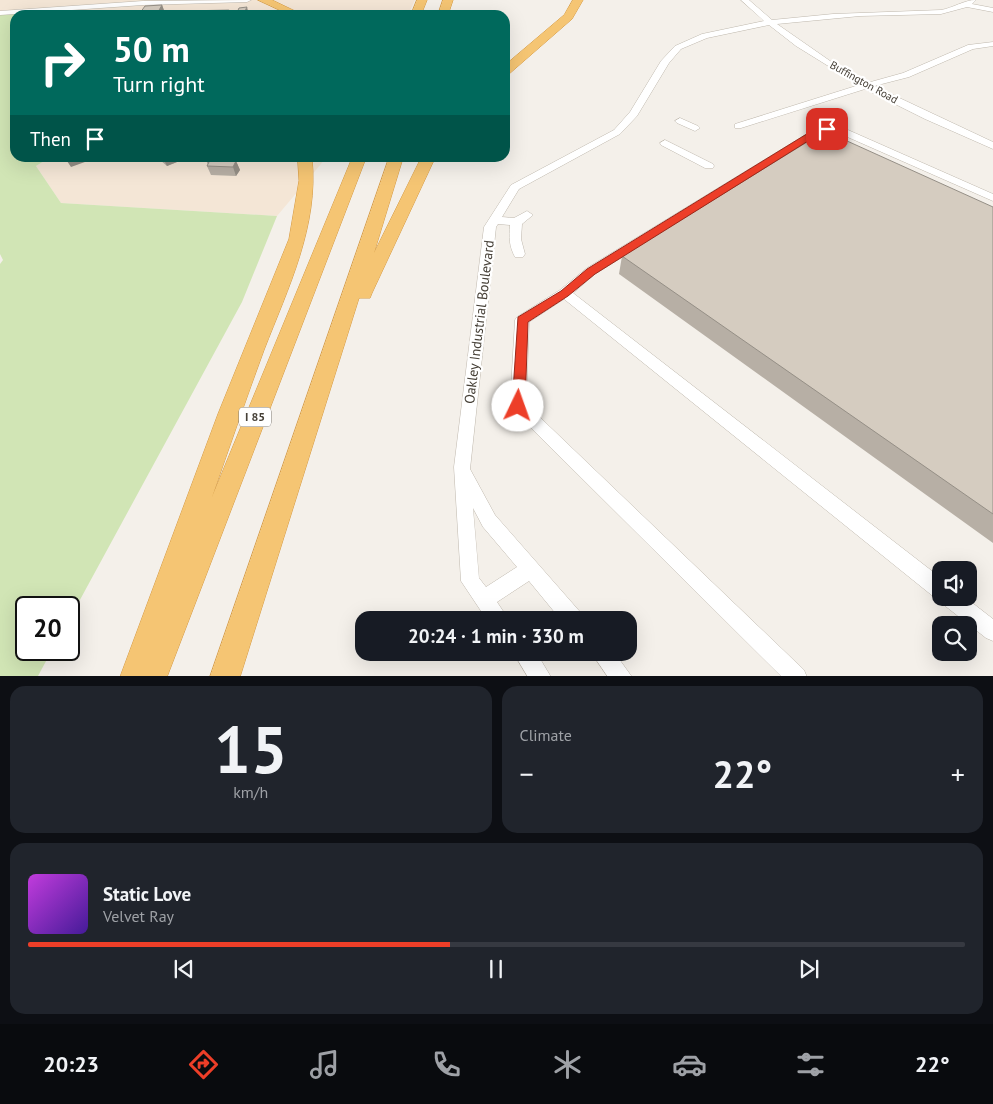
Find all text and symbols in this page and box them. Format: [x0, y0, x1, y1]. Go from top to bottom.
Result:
text: 50 m [113, 26, 190, 72]
icon: right [30, 30, 95, 95]
street label: Buffington Road [828, 58, 900, 106]
text: Turn right [113, 70, 205, 98]
pin [806, 108, 848, 150]
icon: arrive [813, 115, 841, 143]
icon: arrive [81, 125, 109, 153]
text: Then [30, 127, 71, 151]
street label: Oakley Industrial Boulevard [460, 239, 498, 405]
position arrow [491, 379, 543, 431]
road number: I 85 [239, 408, 271, 427]
map controls [932, 561, 977, 661]
button: sound [932, 561, 977, 606]
speed limit sign: 20 [15, 596, 80, 661]
button: search [932, 616, 977, 661]
text: 20:24 · 1 min · 330 m [408, 624, 584, 648]
text: 15 [214, 707, 288, 791]
text: Climate [520, 725, 572, 745]
text: 22° [712, 749, 772, 798]
text: − [520, 755, 534, 792]
text: + [951, 755, 965, 792]
text: km/h [233, 782, 268, 802]
text: Static Love [103, 882, 191, 906]
text: Velvet Ray [103, 906, 174, 926]
icon: previous [170, 955, 198, 983]
icon: pause [482, 955, 510, 983]
icon: next [795, 955, 823, 983]
icon: directions [186, 1047, 221, 1082]
icon: music [307, 1047, 342, 1082]
icon: phone [429, 1047, 464, 1082]
icon: climate [550, 1047, 585, 1082]
icon: car [672, 1047, 707, 1082]
icon: filters [793, 1047, 828, 1082]
text: 20:23 [43, 1050, 99, 1078]
text: 22° [915, 1050, 950, 1078]

